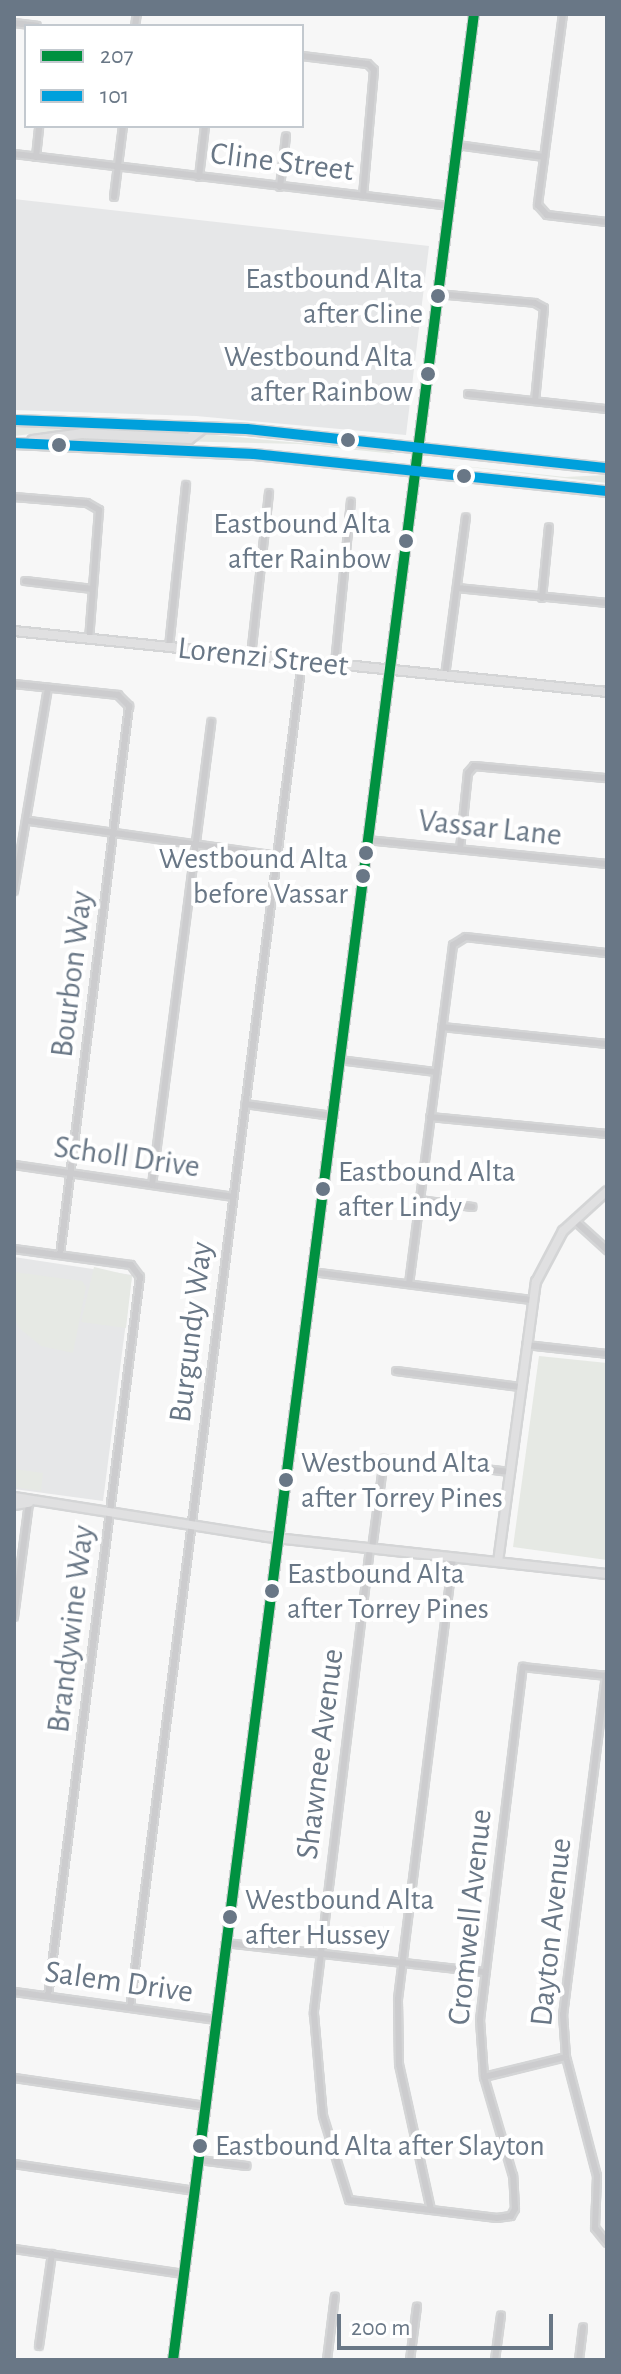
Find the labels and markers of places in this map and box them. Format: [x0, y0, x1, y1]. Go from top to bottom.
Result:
place label: Eastbound Alta after Cline [245, 261, 423, 332]
marker: Eastbound Alta after Cline [430, 288, 446, 304]
place label: Westbound Alta after Rainbow [224, 339, 413, 410]
marker: Westbound Alta after Rainbow [420, 366, 436, 382]
unlabelled marker [340, 432, 356, 448]
unlabelled marker [51, 437, 67, 453]
unlabelled marker [456, 468, 472, 484]
place label: Eastbound Alta after Rainbow [213, 506, 391, 576]
marker: Eastbound Alta after Rainbow [398, 533, 414, 549]
place label: Westbound Alta before Vassar [159, 841, 348, 912]
unlabelled marker [358, 845, 374, 861]
marker: Westbound Alta before Vassar [355, 868, 371, 884]
place label: Eastbound Alta after Lindy [338, 1154, 516, 1224]
marker: Eastbound Alta after Lindy [315, 1181, 331, 1197]
place label: Westbound Alta after Torrey Pines [301, 1445, 503, 1516]
marker: Westbound Alta after Torrey Pines [278, 1472, 294, 1488]
place label: Eastbound Alta after Torrey Pines [287, 1556, 489, 1626]
marker: Eastbound Alta after Torrey Pines [264, 1583, 280, 1599]
place label: Westbound Alta after Hussey [245, 1882, 434, 1952]
marker: Westbound Alta after Hussey [222, 1909, 238, 1925]
place label: Eastbound Alta after Slayton [215, 2128, 545, 2164]
marker: Eastbound Alta after Slayton [192, 2138, 208, 2154]

